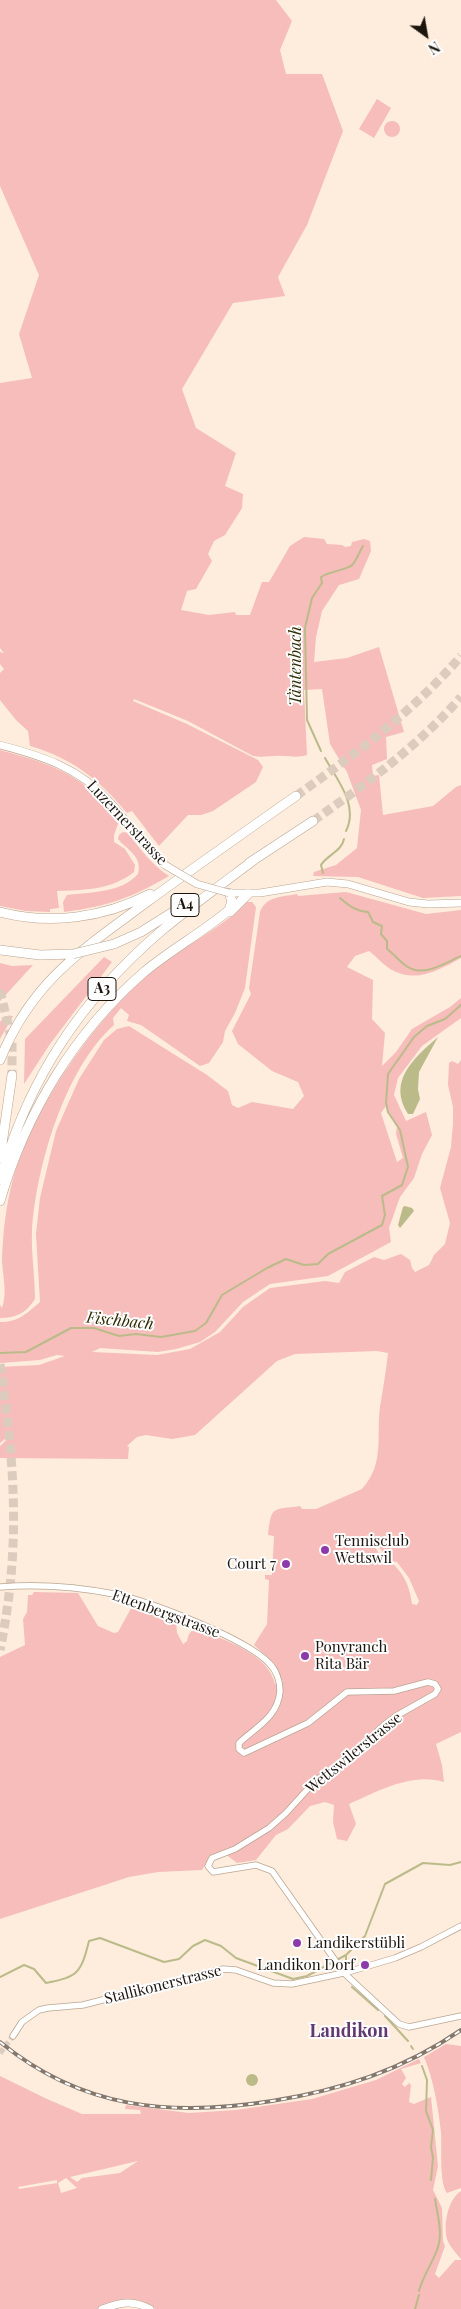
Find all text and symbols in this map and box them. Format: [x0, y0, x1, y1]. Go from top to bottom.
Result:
north arrow [401, 10, 451, 60]
text: N [425, 37, 444, 59]
water label: Täntenbach [286, 626, 306, 706]
street label: Luzernerstrasse [83, 777, 171, 869]
road number: A4 [171, 894, 199, 916]
road number: A3 [88, 978, 116, 1001]
water label: Fischbach [85, 1308, 155, 1334]
place label: Tennisclub Wettswil [335, 1532, 409, 1567]
marker: Tennisclub Wettswil [319, 1544, 331, 1556]
place label: Court 7 [227, 1555, 276, 1573]
marker: Court 7 [280, 1558, 292, 1570]
street label: Ettenbergstrasse [110, 1586, 222, 1642]
place label: Ponyranch Rita Bär [315, 1638, 387, 1673]
marker: Ponyranch Rita Bär [299, 1650, 311, 1662]
street label: Wettswilerstrasse [302, 1709, 406, 1797]
place label: Landikerstübli [307, 1934, 405, 1952]
marker: Landikerstübli [291, 1937, 303, 1949]
place label: Landikon Dorf [257, 1956, 355, 1974]
marker: Landikon Dorf [359, 1959, 371, 1971]
street label: Stallikonerstrasse [102, 1962, 224, 2008]
district label: Landikon [309, 2020, 389, 2042]

